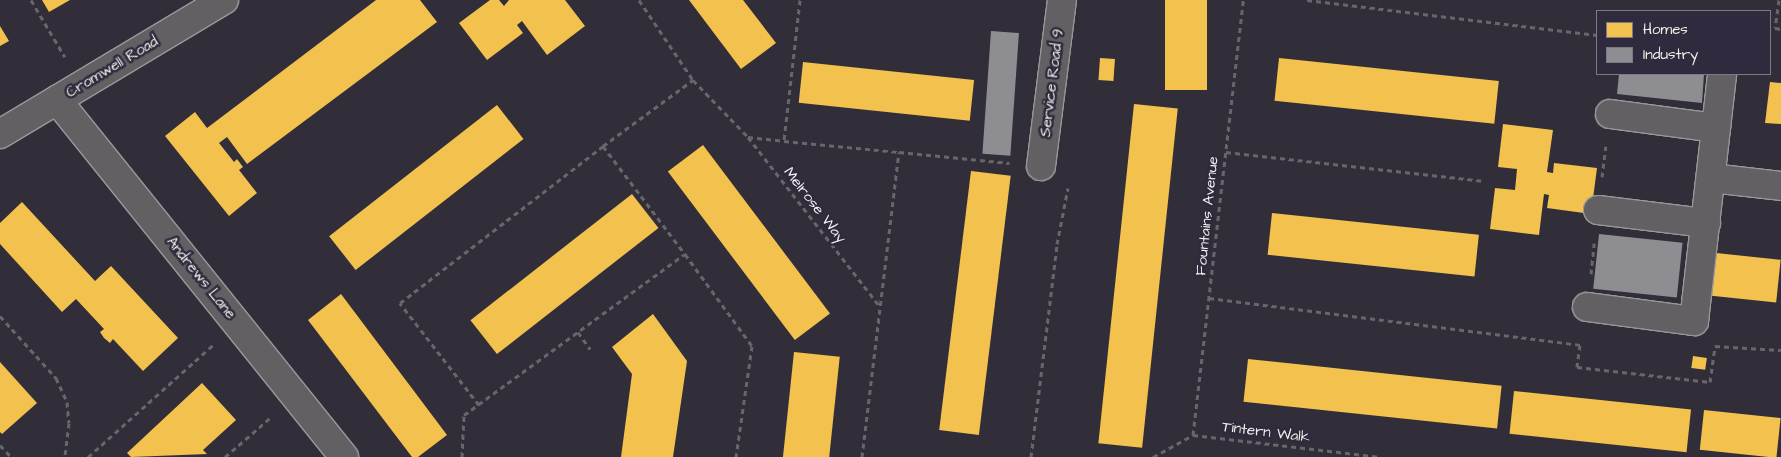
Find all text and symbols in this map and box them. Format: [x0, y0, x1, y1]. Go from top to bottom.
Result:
legend [1596, 10, 1771, 75]
text: Homes [1643, 19, 1688, 40]
street label: Service Road 9 [1036, 28, 1068, 138]
street label: Cromwell Road [63, 32, 161, 102]
text: Industry [1643, 44, 1698, 65]
street label: Fountains Avenue [1192, 156, 1222, 276]
street label: Melrose Way [780, 164, 850, 246]
street label: Andrews Lane [162, 233, 240, 323]
street label: Tintern Walk [1221, 418, 1311, 446]

